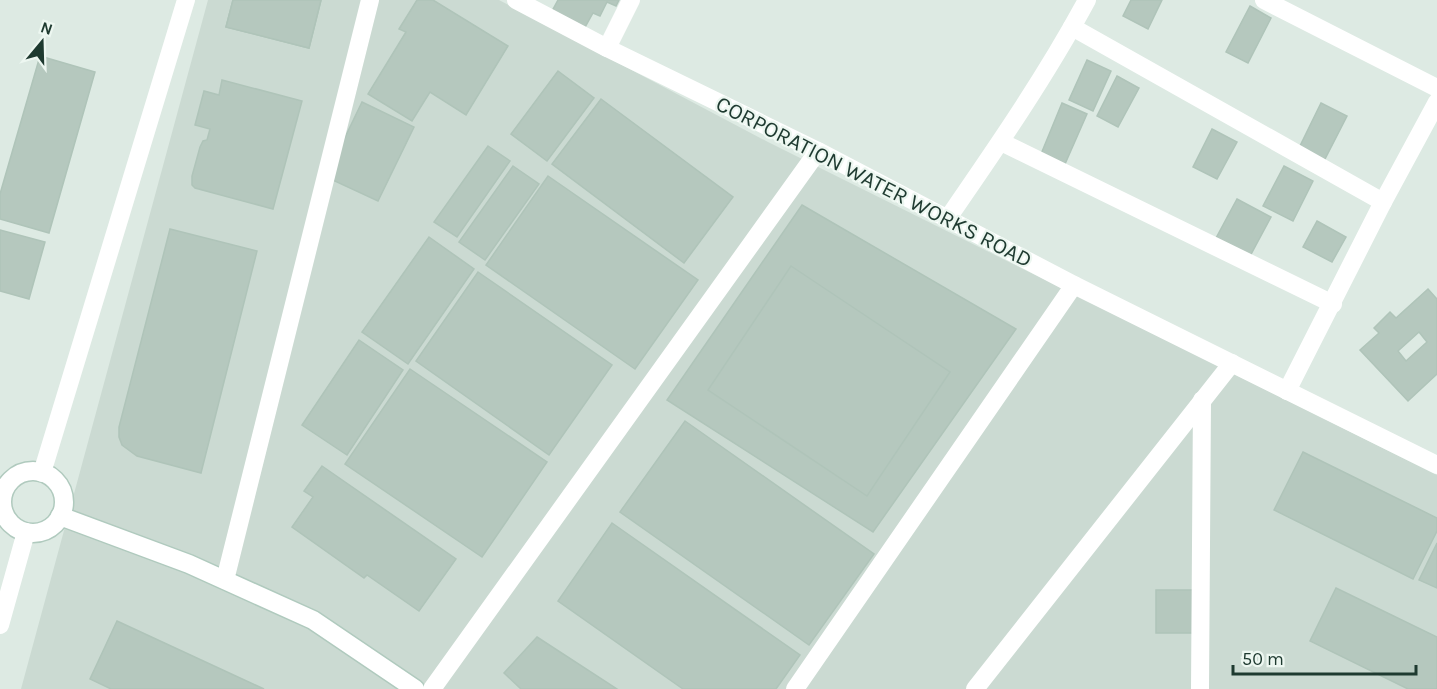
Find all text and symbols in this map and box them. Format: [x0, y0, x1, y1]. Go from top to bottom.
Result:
north arrow [12, 12, 72, 72]
text: N [38, 17, 55, 39]
street label: CORPORATION WATER WORKS ROAD [712, 91, 1036, 273]
scale bar [1233, 638, 1416, 676]
text: 50 m [1242, 648, 1284, 670]

